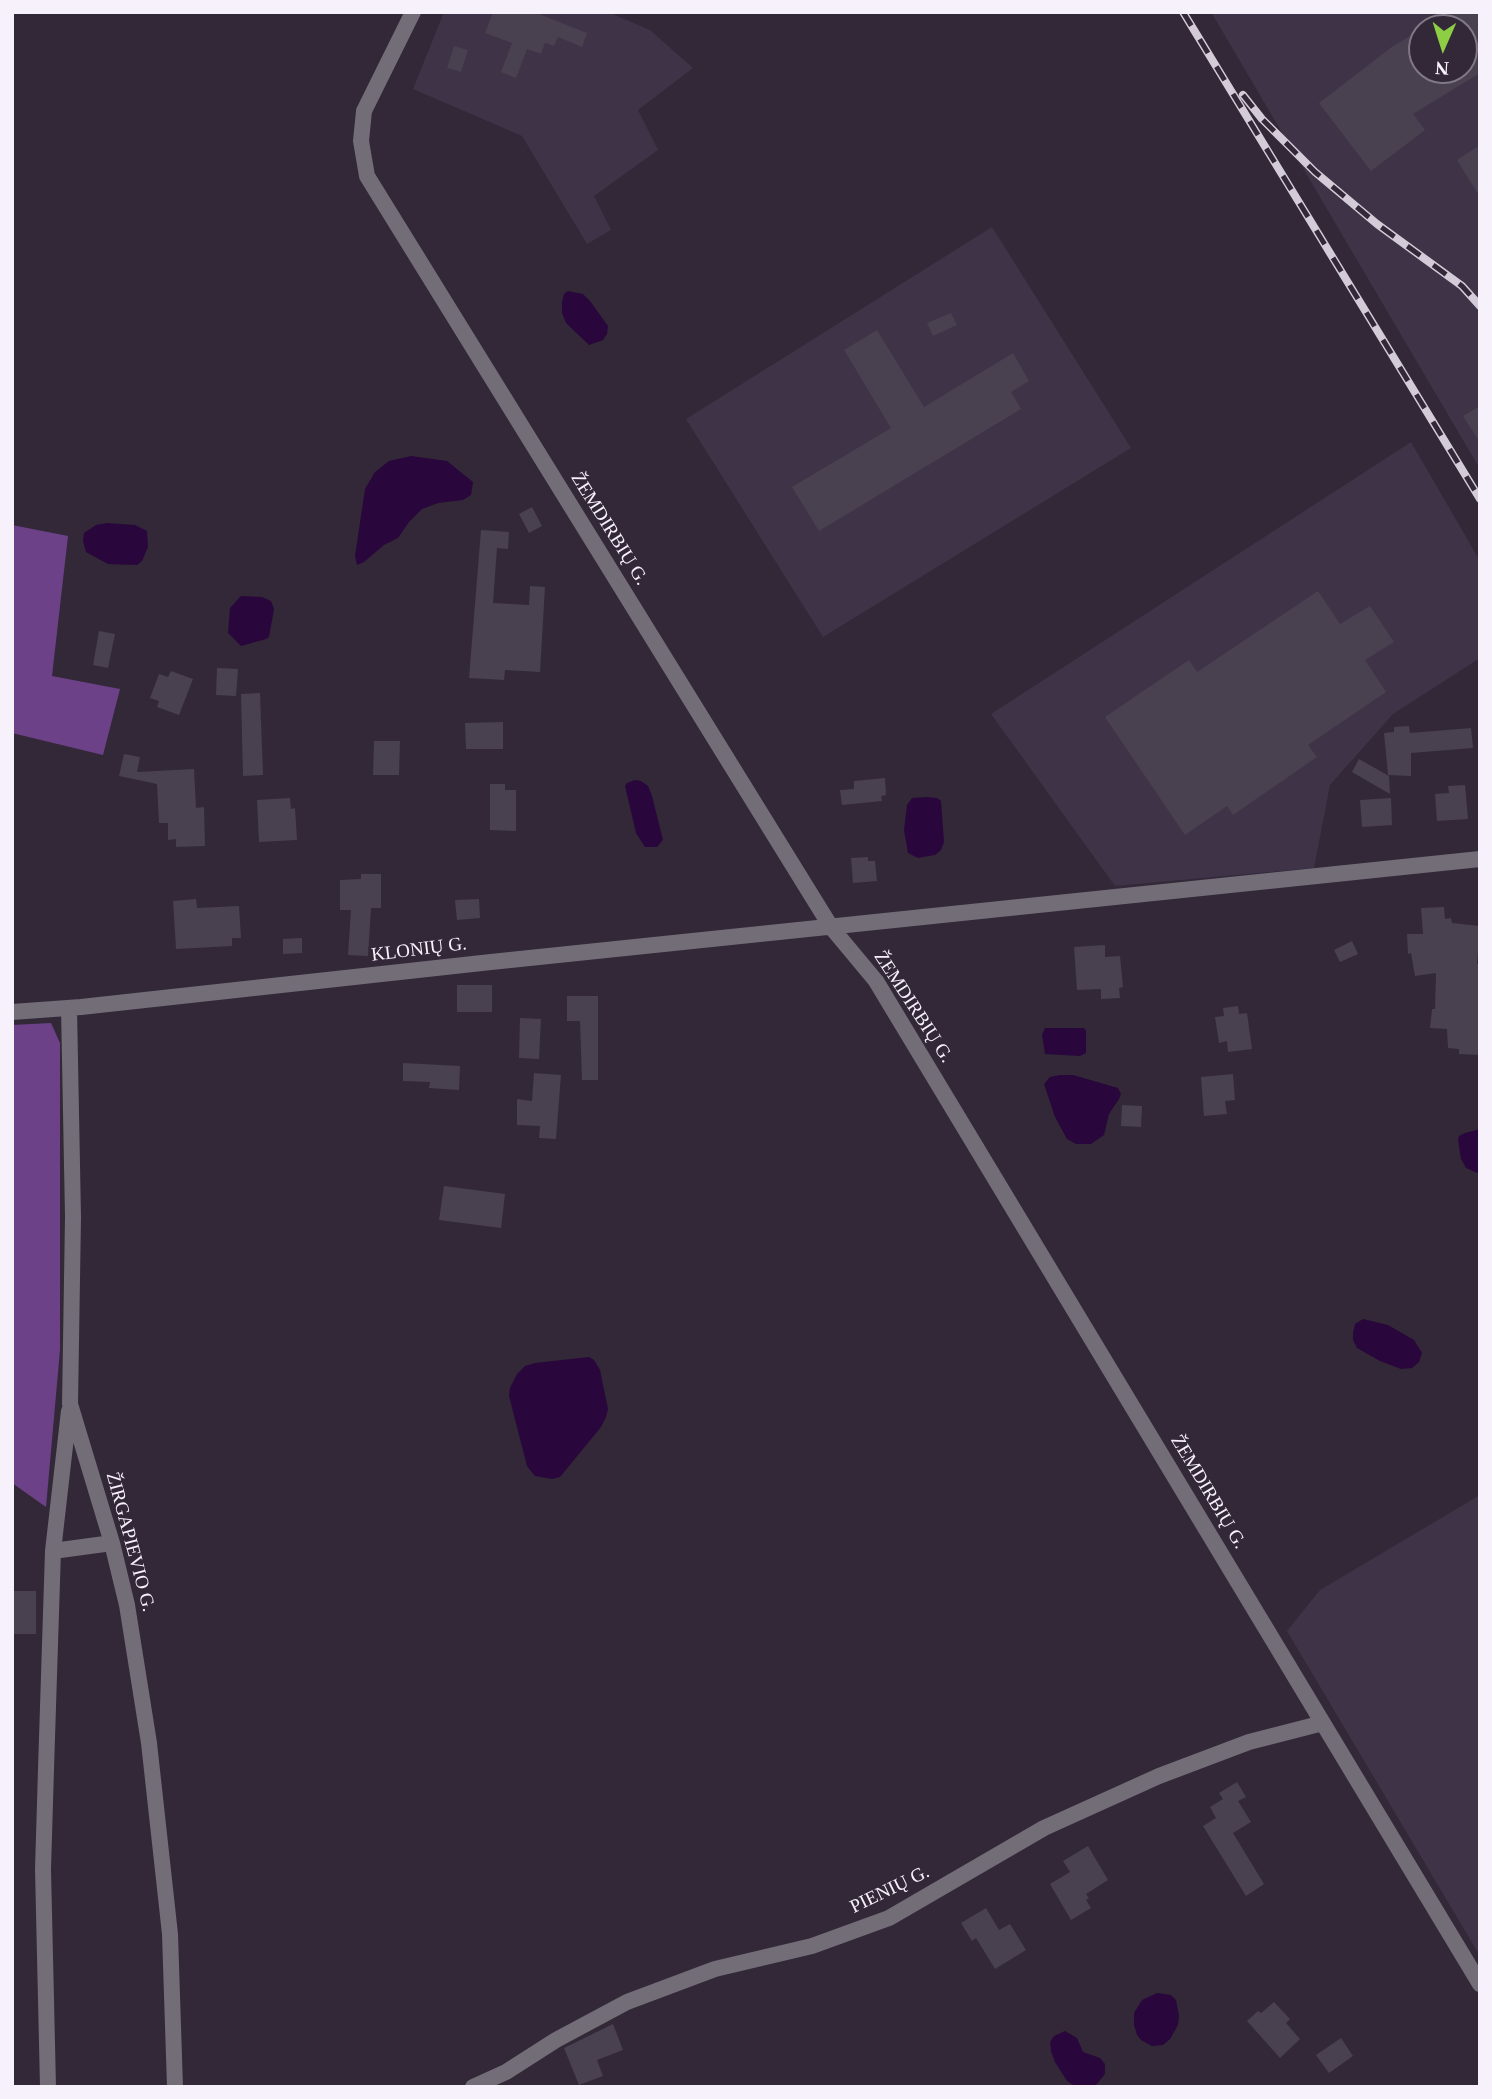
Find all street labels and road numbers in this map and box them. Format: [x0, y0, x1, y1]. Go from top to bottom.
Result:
street label: ŽEMDIRBIŲ G. [565, 468, 653, 590]
street label: KLONIŲ G. [370, 933, 468, 967]
street label: ŽEMDIRBIŲ G. [868, 947, 958, 1067]
street label: ŽEMDIRBIŲ G. [1165, 1431, 1251, 1553]
street label: ŽIRGAPIEVIO G. [100, 1470, 160, 1614]
street label: PIENIŲ G. [847, 1861, 933, 1919]

